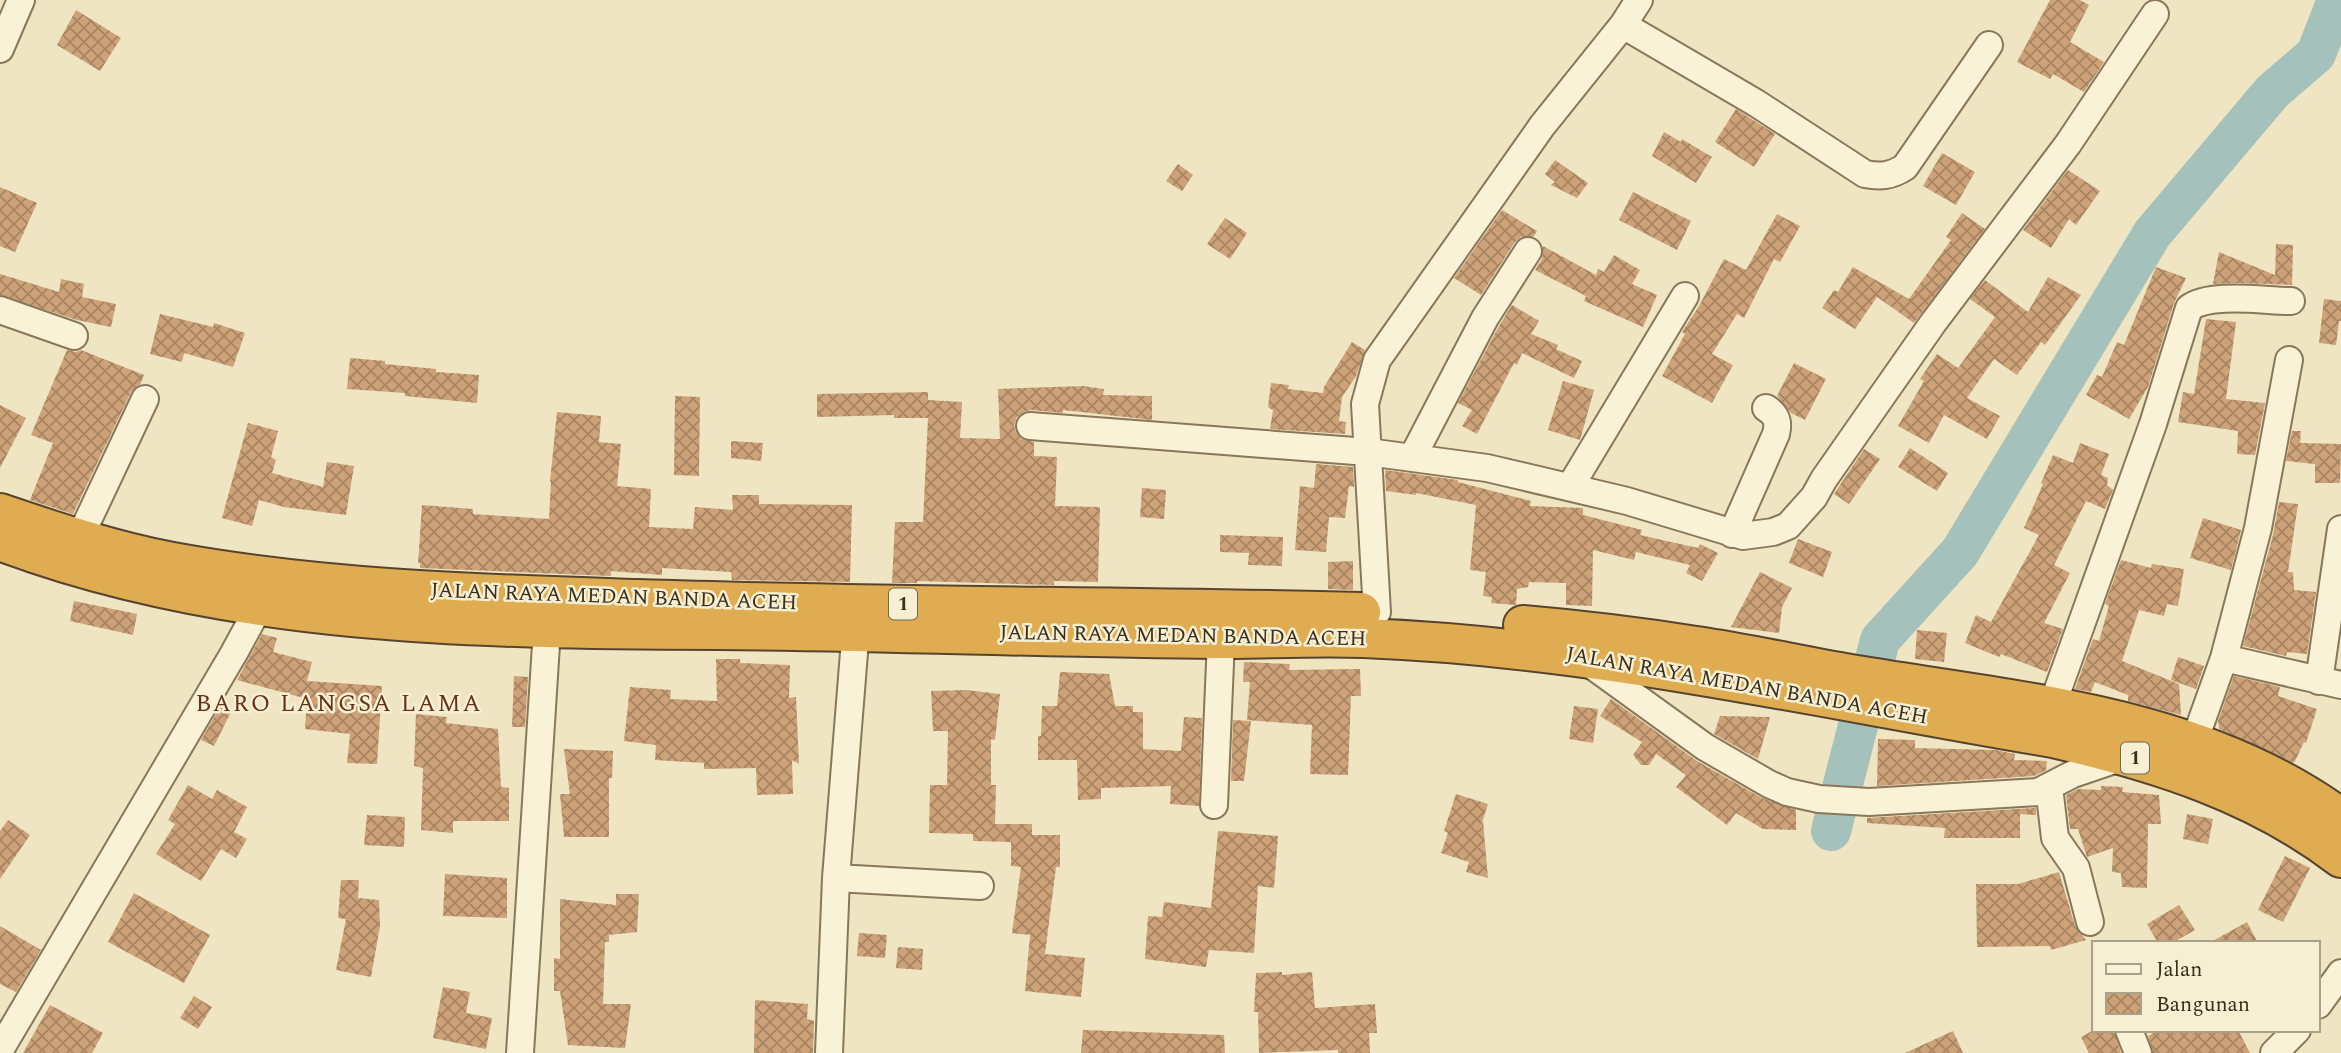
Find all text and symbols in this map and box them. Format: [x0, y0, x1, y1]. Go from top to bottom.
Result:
street label: JALAN RAYA MEDAN BANDA ACEH [430, 575, 798, 619]
road number: 1 [889, 589, 917, 620]
street label: JALAN RAYA MEDAN BANDA ACEH [999, 617, 1367, 655]
street label: JALAN RAYA MEDAN BANDA ACEH [1564, 638, 1930, 734]
district label: BARO LANGSA LAMA [195, 686, 483, 722]
road number: 1 [2121, 743, 2149, 774]
legend [2092, 941, 2320, 1032]
text: Jalan [2156, 954, 2202, 986]
text: Bangunan [2156, 989, 2250, 1021]

